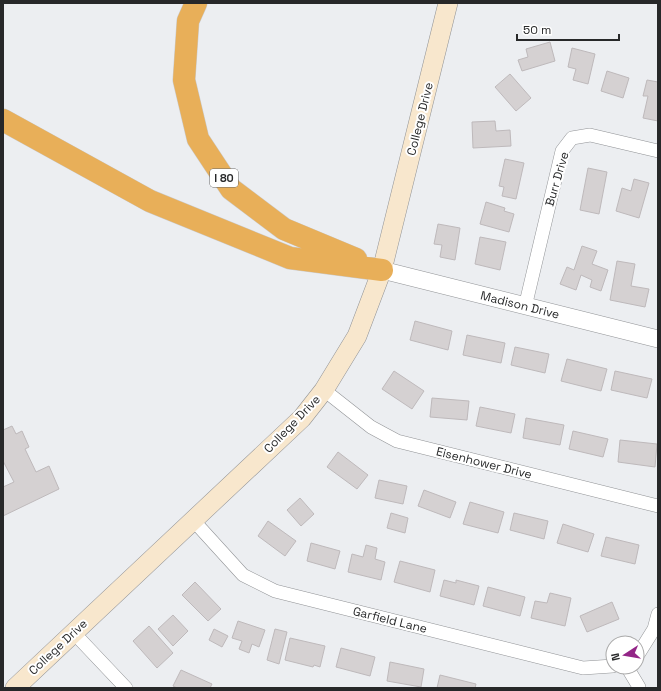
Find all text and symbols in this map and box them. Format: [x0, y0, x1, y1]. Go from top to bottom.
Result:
scale bar [517, 16, 619, 42]
text: 50 m [523, 22, 551, 38]
street label: College Drive [403, 81, 437, 157]
street label: Burr Drive [542, 150, 572, 208]
road number: I 80 [210, 169, 238, 187]
street label: Madison Drive [479, 287, 561, 323]
street label: College Drive [260, 392, 324, 456]
street label: Eisenhower Drive [434, 443, 534, 483]
street label: Garfield Lane [351, 603, 429, 637]
street label: College Drive [25, 616, 91, 678]
north arrow [605, 635, 645, 675]
text: N [608, 652, 623, 662]

